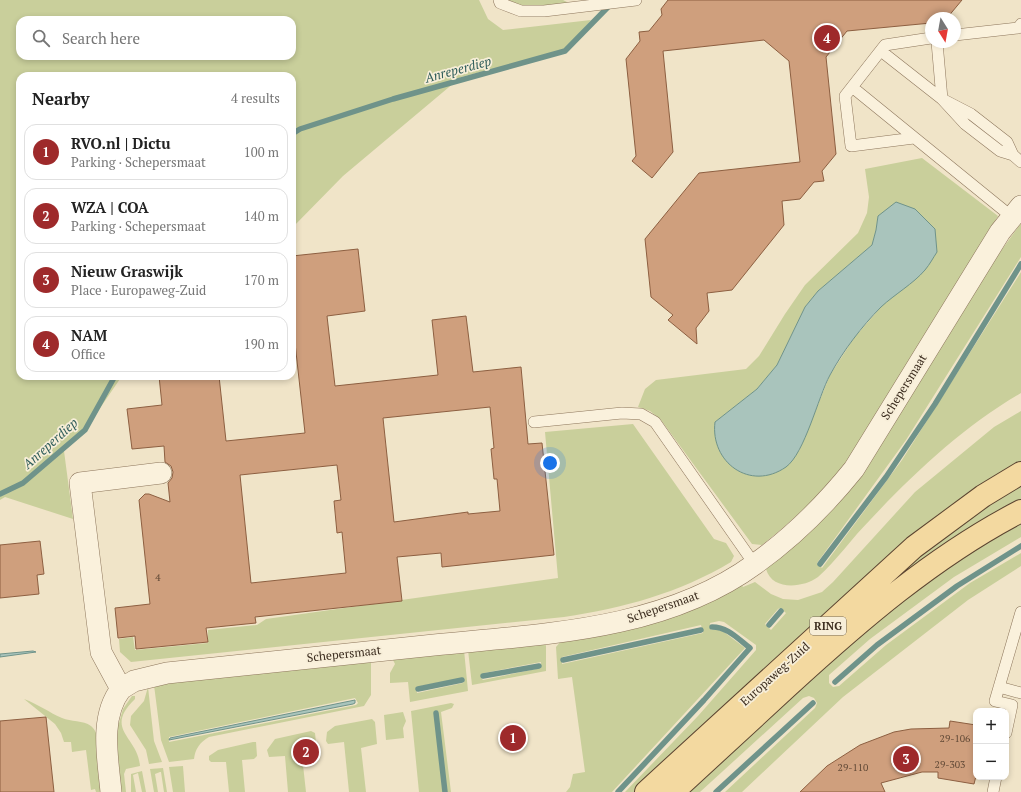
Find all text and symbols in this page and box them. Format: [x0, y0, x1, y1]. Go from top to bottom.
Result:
north arrow [925, 12, 961, 48]
search box [16, 16, 296, 60]
pin: 4 [814, 23, 840, 53]
icon: search [30, 27, 52, 49]
text: Search here [62, 28, 140, 48]
water label: Anreperdiep [422, 51, 493, 87]
text: Nearby [32, 87, 90, 110]
text: 4 results [231, 89, 280, 107]
text: RVO.nl | Dictu [71, 133, 171, 153]
text: 1 [42, 143, 50, 161]
text: 100 m [244, 143, 279, 161]
text: Parking · Schepersmaat [71, 153, 206, 171]
text: WZA | COA [71, 197, 149, 217]
text: 2 [42, 207, 50, 225]
text: 140 m [244, 207, 279, 225]
text: Parking · Schepersmaat [71, 217, 206, 235]
text: Nieuw Graswijk [71, 261, 183, 281]
text: 3 [42, 271, 50, 289]
text: 170 m [244, 271, 279, 289]
text: Place · Europaweg-Zuid [71, 281, 206, 299]
text: NAM [71, 325, 107, 345]
text: 4 [42, 335, 50, 353]
text: 190 m [244, 335, 279, 353]
text: Office [71, 345, 105, 363]
street label: Schepersmaat [877, 351, 930, 422]
water label: Anreperdiep [18, 414, 81, 473]
your location [540, 453, 560, 473]
house number: 4 [155, 571, 161, 584]
street label: Schepersmaat [625, 587, 701, 626]
road number: RING [810, 617, 846, 635]
street label: Europaweg-Zuid [737, 638, 813, 709]
street label: Schepersmaat [306, 642, 382, 665]
map controls [973, 708, 1009, 780]
button: + [973, 708, 1009, 744]
pin: 1 [500, 723, 526, 753]
house number: 29-106 [940, 732, 971, 745]
pin: 2 [293, 737, 319, 767]
pin: 3 [893, 744, 919, 774]
button: − [973, 744, 1009, 780]
house number: 29-303 [935, 758, 965, 771]
house number: 29-110 [838, 761, 868, 774]

